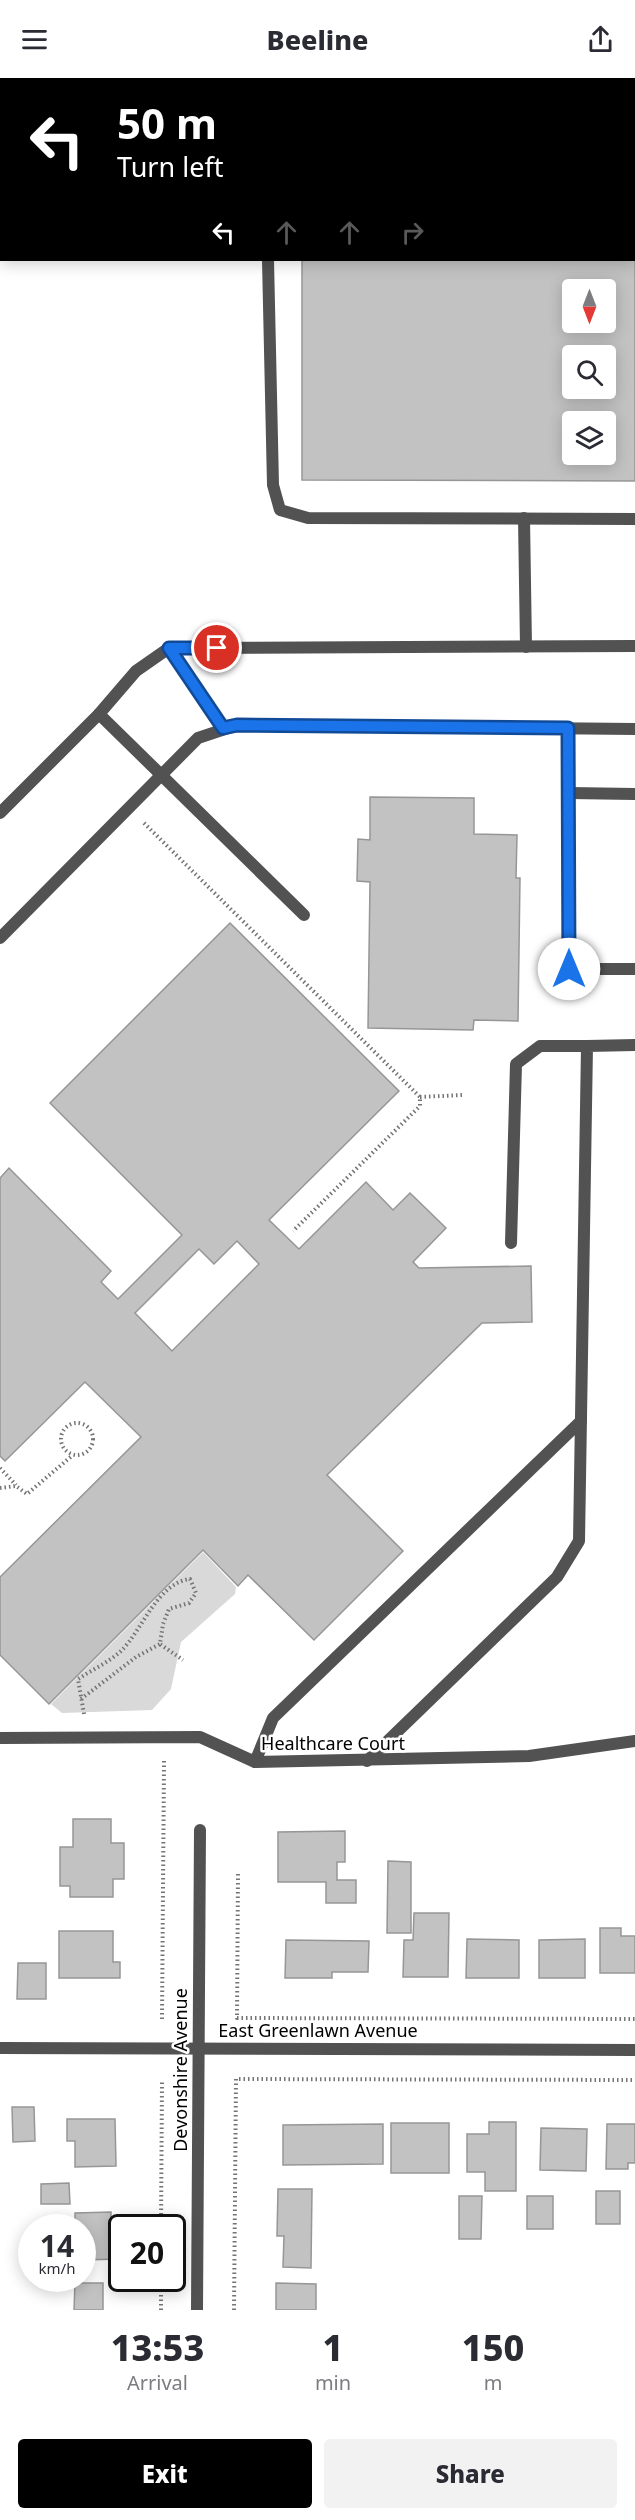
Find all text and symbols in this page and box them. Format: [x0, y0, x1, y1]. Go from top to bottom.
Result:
text: Beeline [267, 21, 368, 58]
icon: menu [18, 23, 51, 56]
icon: share [584, 23, 617, 56]
text: 50 m [117, 94, 217, 151]
icon: left [18, 102, 96, 180]
text: Turn left [117, 148, 223, 185]
icon: left [207, 216, 240, 249]
icon: ahead [270, 216, 303, 249]
icon: ahead [333, 216, 366, 249]
icon: right [396, 216, 429, 249]
north arrow [562, 279, 616, 333]
map controls [562, 279, 616, 465]
button: search [562, 345, 616, 399]
button: layers [562, 411, 616, 465]
pin [191, 622, 242, 673]
icon: arrive [200, 631, 233, 664]
position arrow [537, 937, 601, 1001]
street label: Healthcare Court [261, 1731, 405, 1755]
street label: Devonshire Avenue [168, 1988, 192, 2152]
street label: East Greenlawn Avenue [218, 2018, 418, 2042]
speed limit sign: 20 [108, 2214, 186, 2292]
text: 14 [40, 2225, 74, 2266]
text: km/h [39, 2258, 75, 2278]
text: 13:53 [111, 2323, 204, 2372]
text: 1 [323, 2323, 343, 2372]
text: 150 [462, 2323, 524, 2372]
text: Arrival [127, 2369, 188, 2396]
text: min [315, 2369, 351, 2396]
text: m [484, 2369, 502, 2396]
button: Exit [18, 2439, 312, 2508]
button: Share [324, 2439, 617, 2508]

